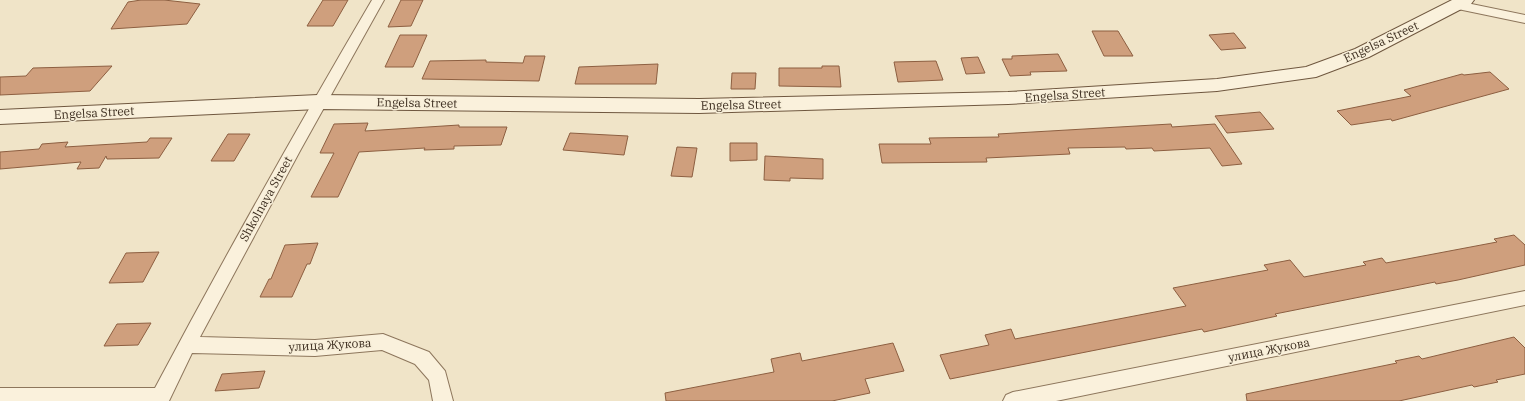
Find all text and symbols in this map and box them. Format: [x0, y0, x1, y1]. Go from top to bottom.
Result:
street label: Engelsa Street [1341, 18, 1421, 65]
street label: Engelsa Street [1024, 84, 1106, 105]
street label: Engelsa Street [377, 94, 458, 111]
street label: Engelsa Street [700, 96, 781, 113]
street label: Engelsa Street [53, 103, 135, 122]
street label: Shkolnaya Street [236, 154, 295, 244]
street label: улица Жукова [1227, 334, 1312, 365]
street label: улица Жукова [288, 335, 372, 354]

